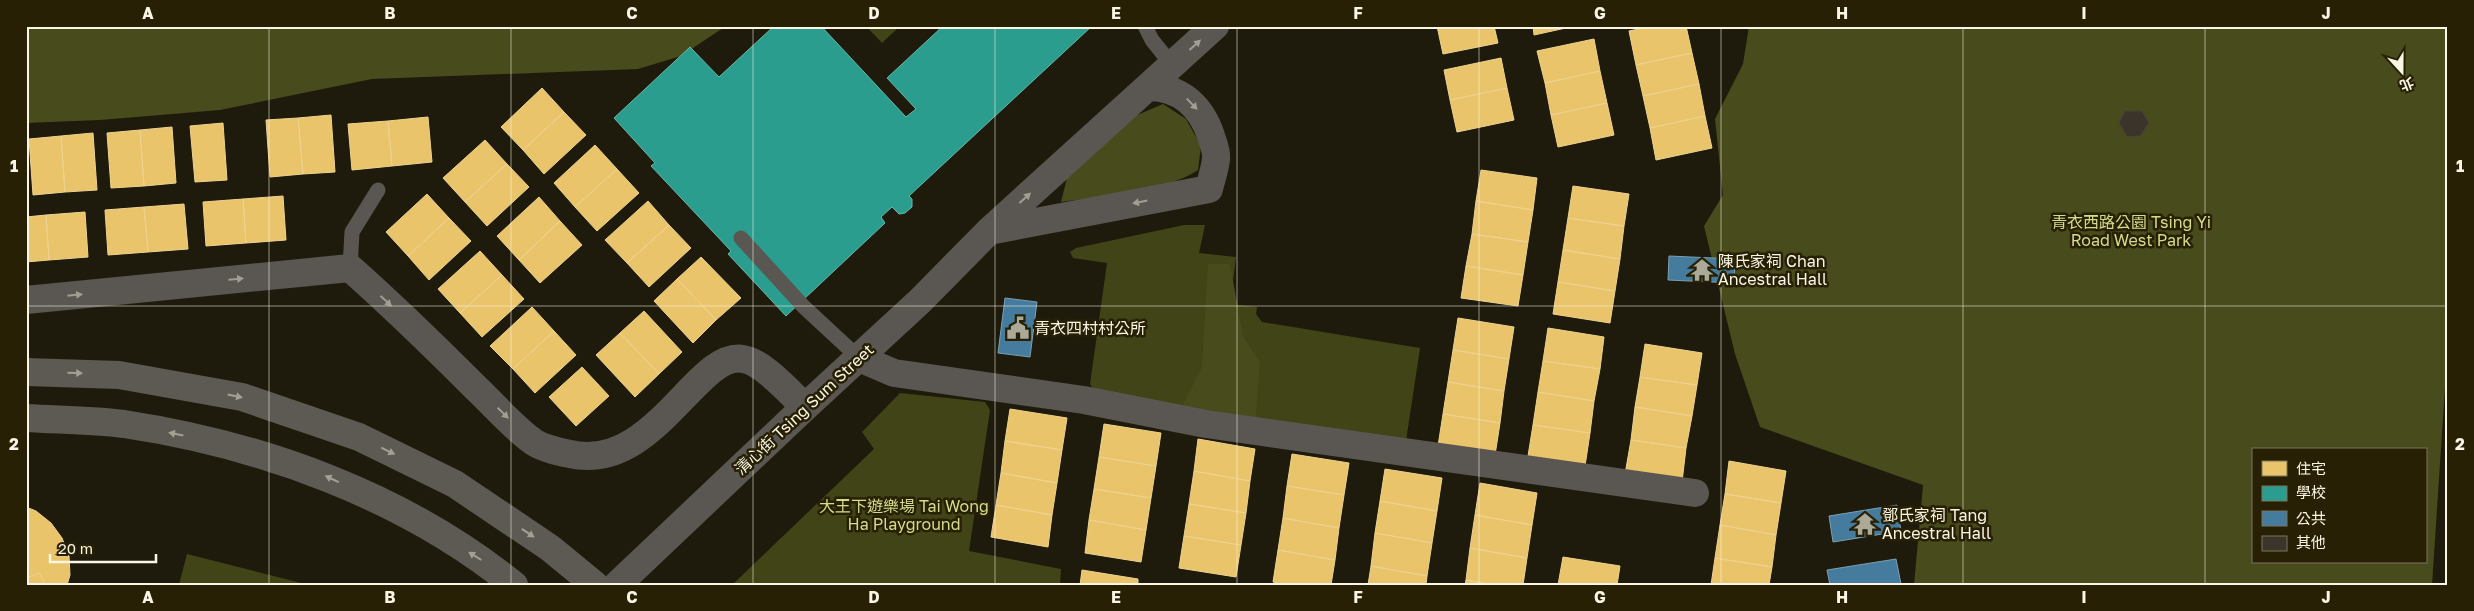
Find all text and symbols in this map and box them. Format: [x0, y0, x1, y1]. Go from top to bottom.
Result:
text: A [142, 3, 154, 23]
text: B [384, 3, 396, 23]
text: C [626, 3, 638, 23]
text: D [868, 3, 880, 23]
text: E [1111, 3, 1121, 23]
text: F [1353, 3, 1363, 23]
text: G [1594, 3, 1606, 23]
text: H [1836, 3, 1848, 23]
text: I [2081, 3, 2087, 23]
text: J [2321, 3, 2331, 23]
one-way arrow [1188, 39, 1200, 51]
north arrow [2376, 48, 2426, 98]
text: 北 [2397, 74, 2416, 95]
one-way arrow [1186, 98, 1198, 110]
text: 1 [10, 156, 18, 176]
text: 1 [2456, 156, 2464, 176]
one-way arrow [1019, 192, 1031, 204]
one-way arrow [1132, 199, 1148, 207]
park label: 青衣西路公園 Tsing Yi Road West Park [2051, 212, 2211, 250]
place label: 陳氏家祠 Chan Ancestral Hall [1718, 251, 1827, 289]
temple icon: 陳氏家祠 Chan Ancestral Hall [1689, 257, 1715, 283]
one-way arrow [229, 275, 245, 283]
one-way arrow [67, 291, 83, 299]
one-way arrow [380, 295, 392, 307]
public building icon: 青衣四村村公所 [1005, 315, 1031, 341]
place label: 青衣四村村公所 [1034, 318, 1146, 338]
street label: 清心街 Tsing Sum Street [730, 339, 878, 479]
one-way arrow [67, 370, 83, 378]
one-way arrow [228, 393, 244, 401]
one-way arrow [497, 407, 509, 419]
one-way arrow [168, 430, 184, 438]
text: 2 [9, 434, 19, 454]
text: 2 [2455, 434, 2465, 454]
one-way arrow [381, 447, 395, 455]
legend [2252, 448, 2426, 564]
text: 住宅 [2296, 459, 2326, 477]
one-way arrow [325, 475, 339, 483]
text: 學校 [2296, 483, 2326, 501]
park label: 大王下遊樂場 Tai Wong Ha Playground [819, 496, 989, 534]
place label: 鄧氏家祠 Tang Ancestral Hall [1882, 505, 1991, 543]
text: 公共 [2296, 509, 2326, 527]
temple icon: 鄧氏家祠 Tang Ancestral Hall [1852, 511, 1878, 537]
one-way arrow [521, 528, 535, 538]
scale bar [50, 531, 156, 563]
text: 其他 [2296, 533, 2326, 551]
text: 20 m [58, 539, 93, 557]
one-way arrow [468, 551, 482, 561]
text: A [142, 587, 154, 607]
text: B [384, 587, 396, 607]
text: C [626, 587, 638, 607]
text: D [868, 587, 880, 607]
text: E [1111, 587, 1121, 607]
text: F [1353, 587, 1363, 607]
text: G [1594, 587, 1606, 607]
text: H [1836, 587, 1848, 607]
text: I [2081, 587, 2087, 607]
text: J [2321, 587, 2331, 607]

